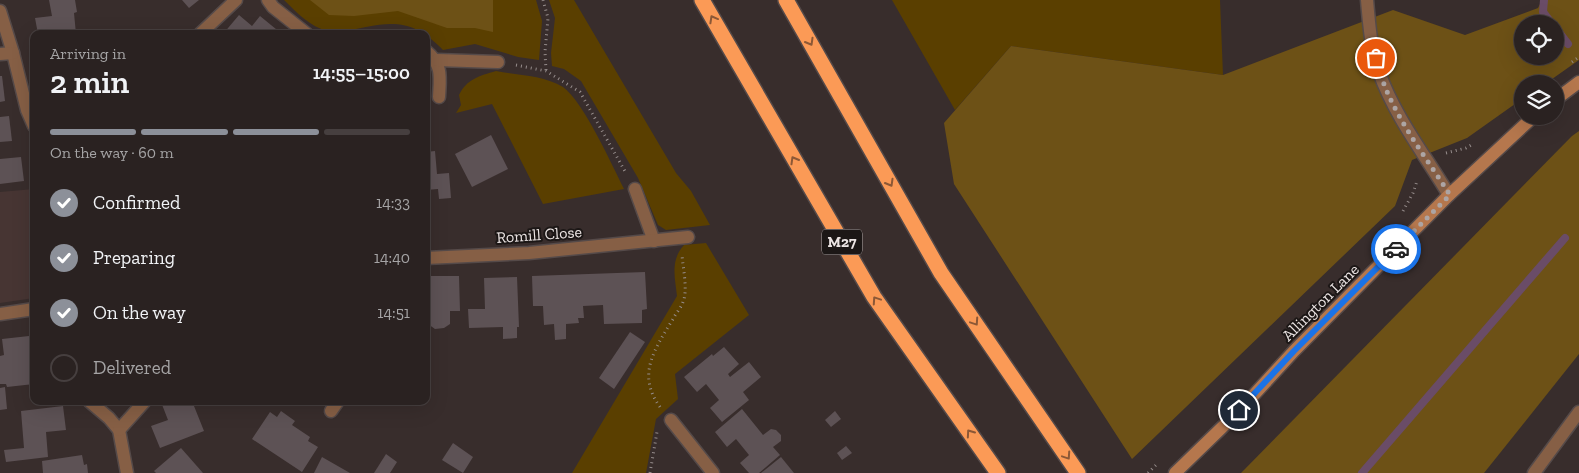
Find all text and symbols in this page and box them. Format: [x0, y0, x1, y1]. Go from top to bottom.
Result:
map controls [1514, 15, 1564, 125]
button: locate [1514, 15, 1564, 65]
one-way arrow [709, 16, 719, 25]
one-way arrow [803, 37, 813, 46]
pin [1355, 37, 1397, 79]
text: Arriving in [50, 44, 126, 63]
icon: bag [1362, 44, 1390, 72]
text: 14:55–15:00 [313, 61, 410, 84]
text: 2 min [50, 63, 129, 101]
button: layers [1514, 75, 1564, 125]
text: On the way · 60 m [50, 143, 174, 162]
one-way arrow [791, 156, 801, 165]
one-way arrow [884, 178, 894, 187]
icon: check [50, 189, 78, 217]
text: Confirmed [93, 191, 180, 214]
text: 14:33 [376, 193, 410, 212]
street label: Romill Close [496, 222, 582, 247]
courier [1371, 224, 1421, 274]
road number: M27 [822, 230, 862, 254]
icon: car [1382, 235, 1410, 263]
icon: check [50, 244, 78, 272]
text: Preparing [93, 246, 175, 269]
text: 14:40 [374, 248, 410, 267]
street label: Allington Lane [1278, 260, 1363, 345]
one-way arrow [873, 296, 883, 305]
icon: check [50, 299, 78, 327]
text: On the way [93, 301, 186, 324]
text: 14:51 [377, 303, 410, 322]
one-way arrow [969, 316, 978, 326]
text: Delivered [93, 356, 171, 379]
pin [1218, 389, 1260, 431]
icon: home [1225, 396, 1253, 424]
one-way arrow [967, 429, 976, 439]
one-way arrow [1061, 450, 1070, 460]

